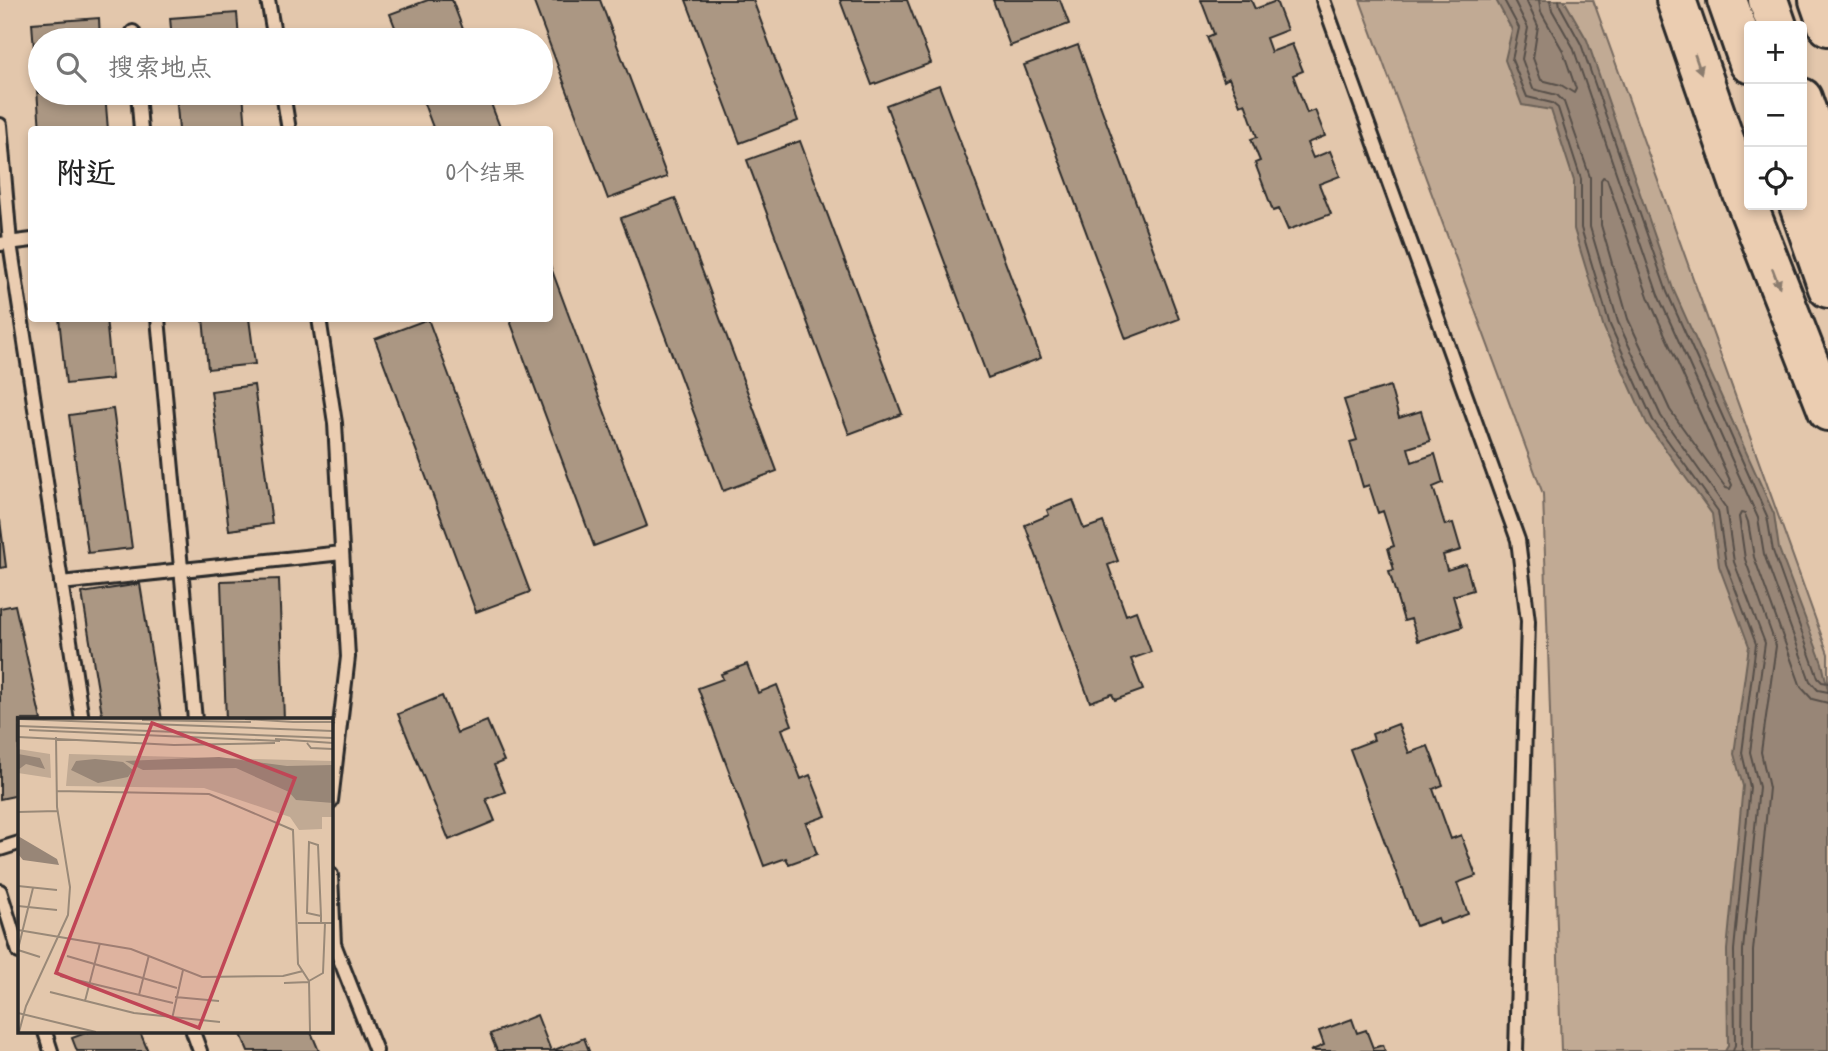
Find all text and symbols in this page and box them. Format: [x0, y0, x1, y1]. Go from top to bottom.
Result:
map controls [1744, 21, 1807, 210]
button: + [1744, 21, 1807, 84]
search box [28, 28, 553, 105]
icon: search [52, 48, 90, 86]
text: 搜索地点 [108, 49, 212, 84]
one-way arrow [1693, 54, 1704, 75]
button: − [1744, 84, 1807, 147]
button: locate [1744, 147, 1807, 210]
text: 附近 [56, 152, 116, 192]
text: 0个结果 [446, 156, 525, 187]
one-way arrow [1770, 268, 1781, 289]
inset map [18, 718, 332, 1034]

